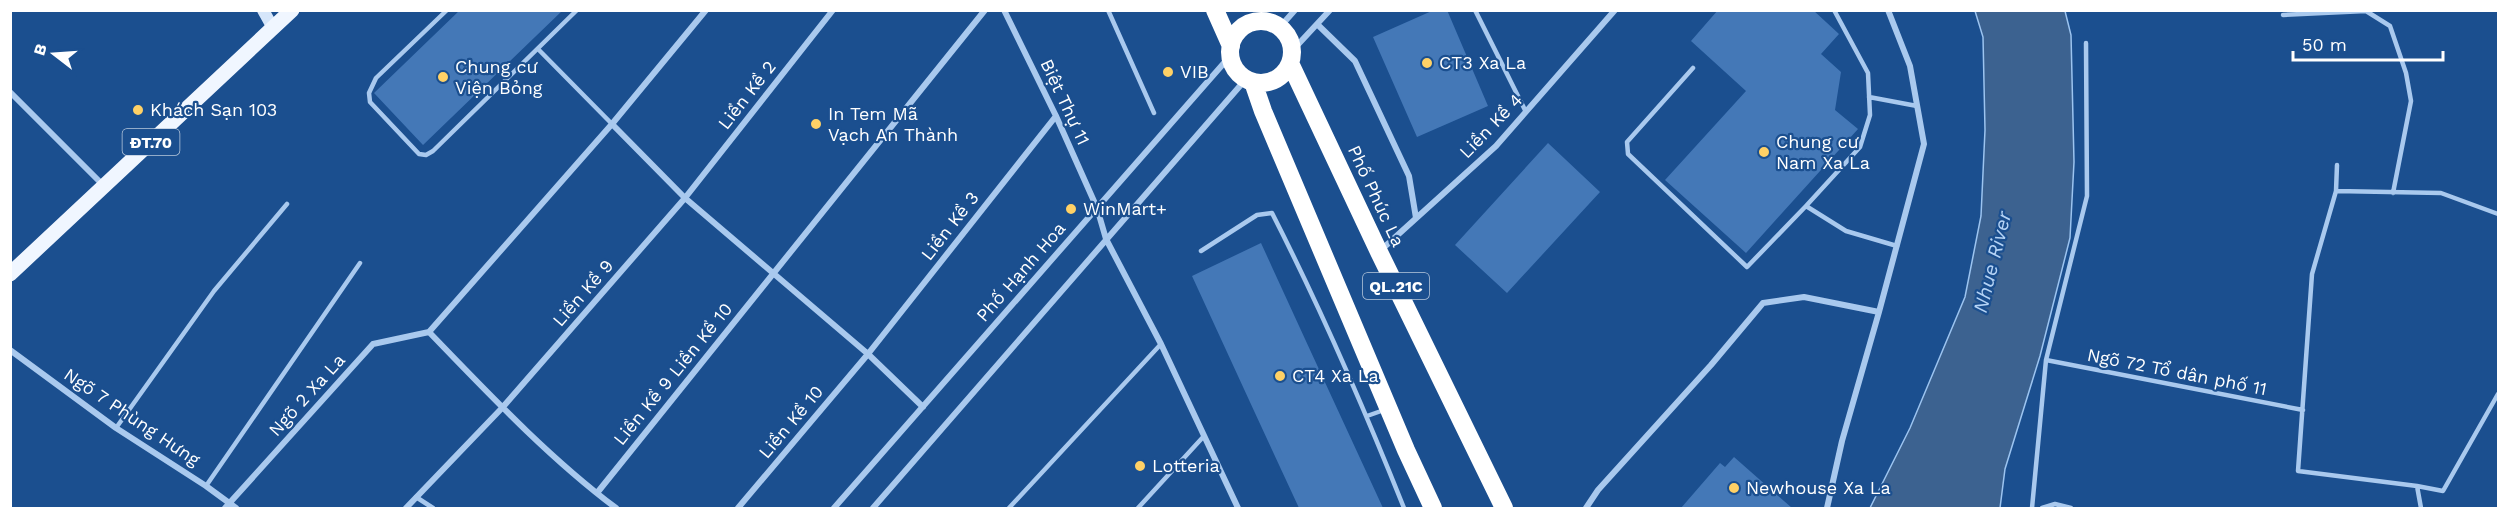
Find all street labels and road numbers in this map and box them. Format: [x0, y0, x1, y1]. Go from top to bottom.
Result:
street label: Biệt Thự 11 [1036, 55, 1095, 148]
street label: Liền Kề 2 [713, 56, 780, 133]
street label: Liền Kề 4 [1455, 89, 1527, 162]
road number: ĐT.70 [122, 129, 180, 155]
street label: Phố Phúc La [1344, 142, 1409, 250]
street label: Liền Kề 3 [916, 187, 983, 264]
street label: Phố Hạnh Hoa [972, 218, 1069, 326]
street label: Liền Kề 9 [548, 255, 617, 330]
road number: QL.21C [1363, 273, 1429, 299]
street label: Liền Kề 9 Liền Kề 10 [609, 298, 736, 449]
street label: Ngõ 72 Tổ dân phố 11 [2085, 344, 2269, 399]
street label: Ngõ 2 Xa La [264, 349, 349, 440]
street label: Ngõ 7 Phùng Hưng [60, 363, 205, 470]
street label: Liền Kề 10 [754, 381, 827, 462]

